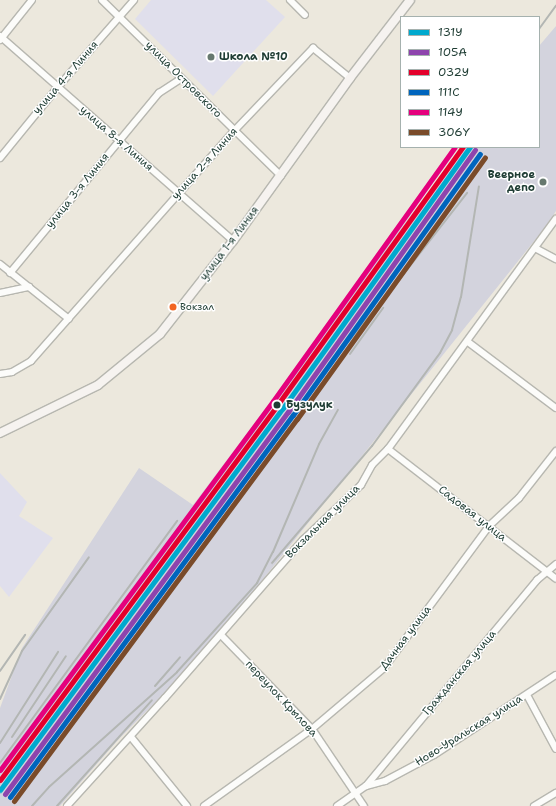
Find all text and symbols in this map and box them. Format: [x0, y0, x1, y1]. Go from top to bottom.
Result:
legend [400, 16, 540, 148]
text: 131У [438, 24, 463, 40]
street label: улица 4-я Линия [31, 39, 101, 117]
street label: улица Островского [142, 39, 224, 121]
text: 105А [438, 44, 467, 60]
place label: Школа №10 [219, 50, 288, 64]
marker: Школа №10 [206, 52, 216, 62]
text: 032У [438, 64, 469, 80]
text: 111С [438, 84, 460, 100]
street label: улица 8-я Линия [77, 104, 155, 174]
text: 114У [438, 104, 463, 120]
text: 306Y [438, 124, 470, 140]
street label: улица 2-я Линия [169, 125, 241, 203]
street label: улица 3-я Линия [44, 151, 112, 231]
place label: Веерное депо [488, 169, 535, 195]
marker: Веерное депо [538, 177, 548, 187]
street label: улица 1-я Линия [198, 204, 262, 284]
place label: Вокзал [180, 301, 214, 313]
marker: Вокзал [168, 302, 178, 312]
marker: Бузулук [270, 398, 284, 412]
place label: Бузулук [286, 398, 333, 412]
street label: Вокзальная улица [283, 482, 363, 562]
street label: Садовая улица [435, 483, 509, 545]
street label: Дачная улица [378, 603, 434, 673]
street label: Гражданская улица [421, 628, 499, 718]
street label: переулок Крылова [242, 658, 320, 740]
street label: Ново-Уральская улица [413, 693, 525, 769]

